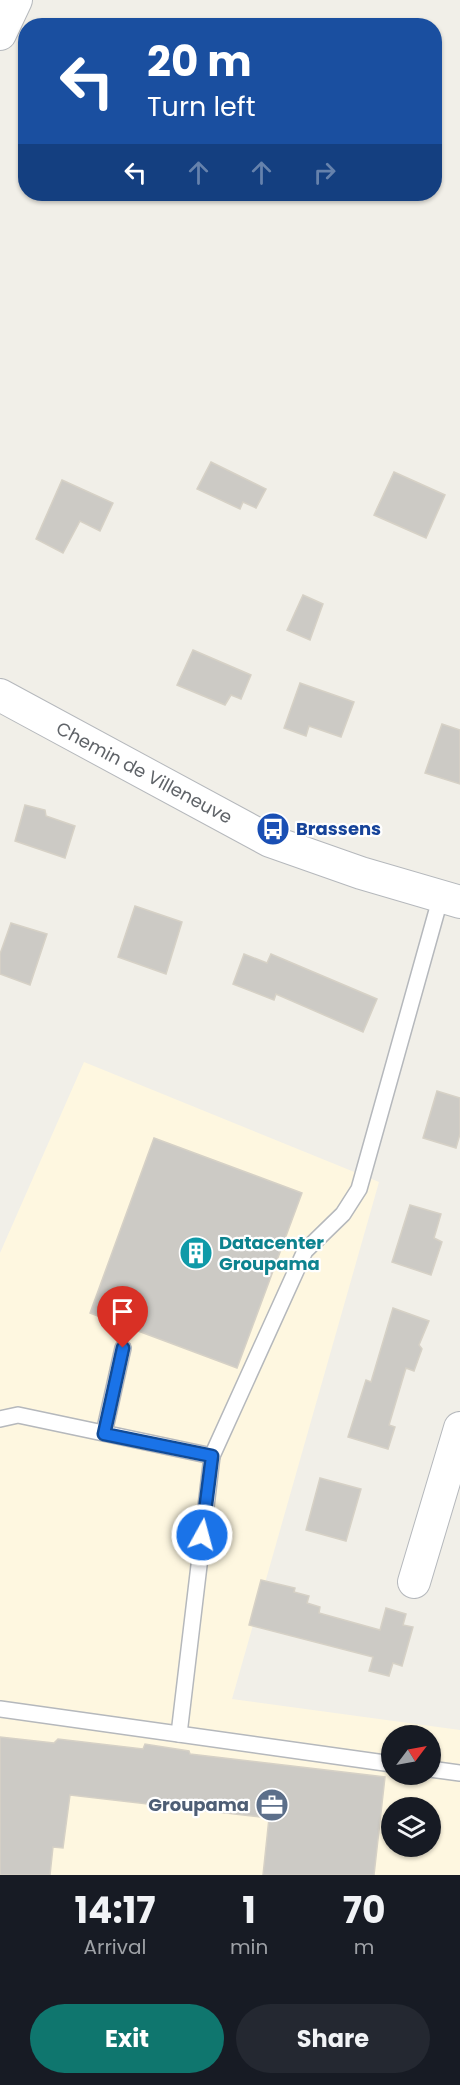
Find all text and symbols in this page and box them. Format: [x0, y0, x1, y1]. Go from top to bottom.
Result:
text: 20 m [147, 32, 252, 91]
icon: left [48, 42, 126, 120]
text: Turn left [147, 88, 256, 125]
icon: left [119, 156, 152, 189]
icon: ahead [182, 156, 215, 189]
icon: ahead [245, 156, 278, 189]
icon: right [308, 156, 341, 189]
street label: Chemin de Villeneuve [52, 715, 237, 830]
bus stop icon: Brassens [255, 811, 291, 847]
place label: Brassens [296, 816, 381, 841]
place label: Datacenter Groupama [219, 1230, 324, 1276]
building icon: Datacenter Groupama [178, 1235, 214, 1271]
pin [97, 1286, 148, 1348]
icon: arrive [106, 1295, 139, 1328]
position arrow [170, 1503, 234, 1567]
north arrow [381, 1725, 441, 1785]
map controls [381, 1725, 441, 1857]
office icon: Groupama [254, 1787, 290, 1823]
place label: Groupama [148, 1792, 249, 1817]
button: layers [381, 1797, 441, 1857]
text: 14:17 [75, 1885, 155, 1936]
text: 1 [242, 1885, 256, 1936]
text: 70 [343, 1885, 386, 1936]
text: Arrival [83, 1933, 146, 1961]
text: min [230, 1933, 268, 1961]
text: m [354, 1933, 374, 1961]
button: Exit [30, 2004, 224, 2073]
button: Share [236, 2004, 430, 2073]

